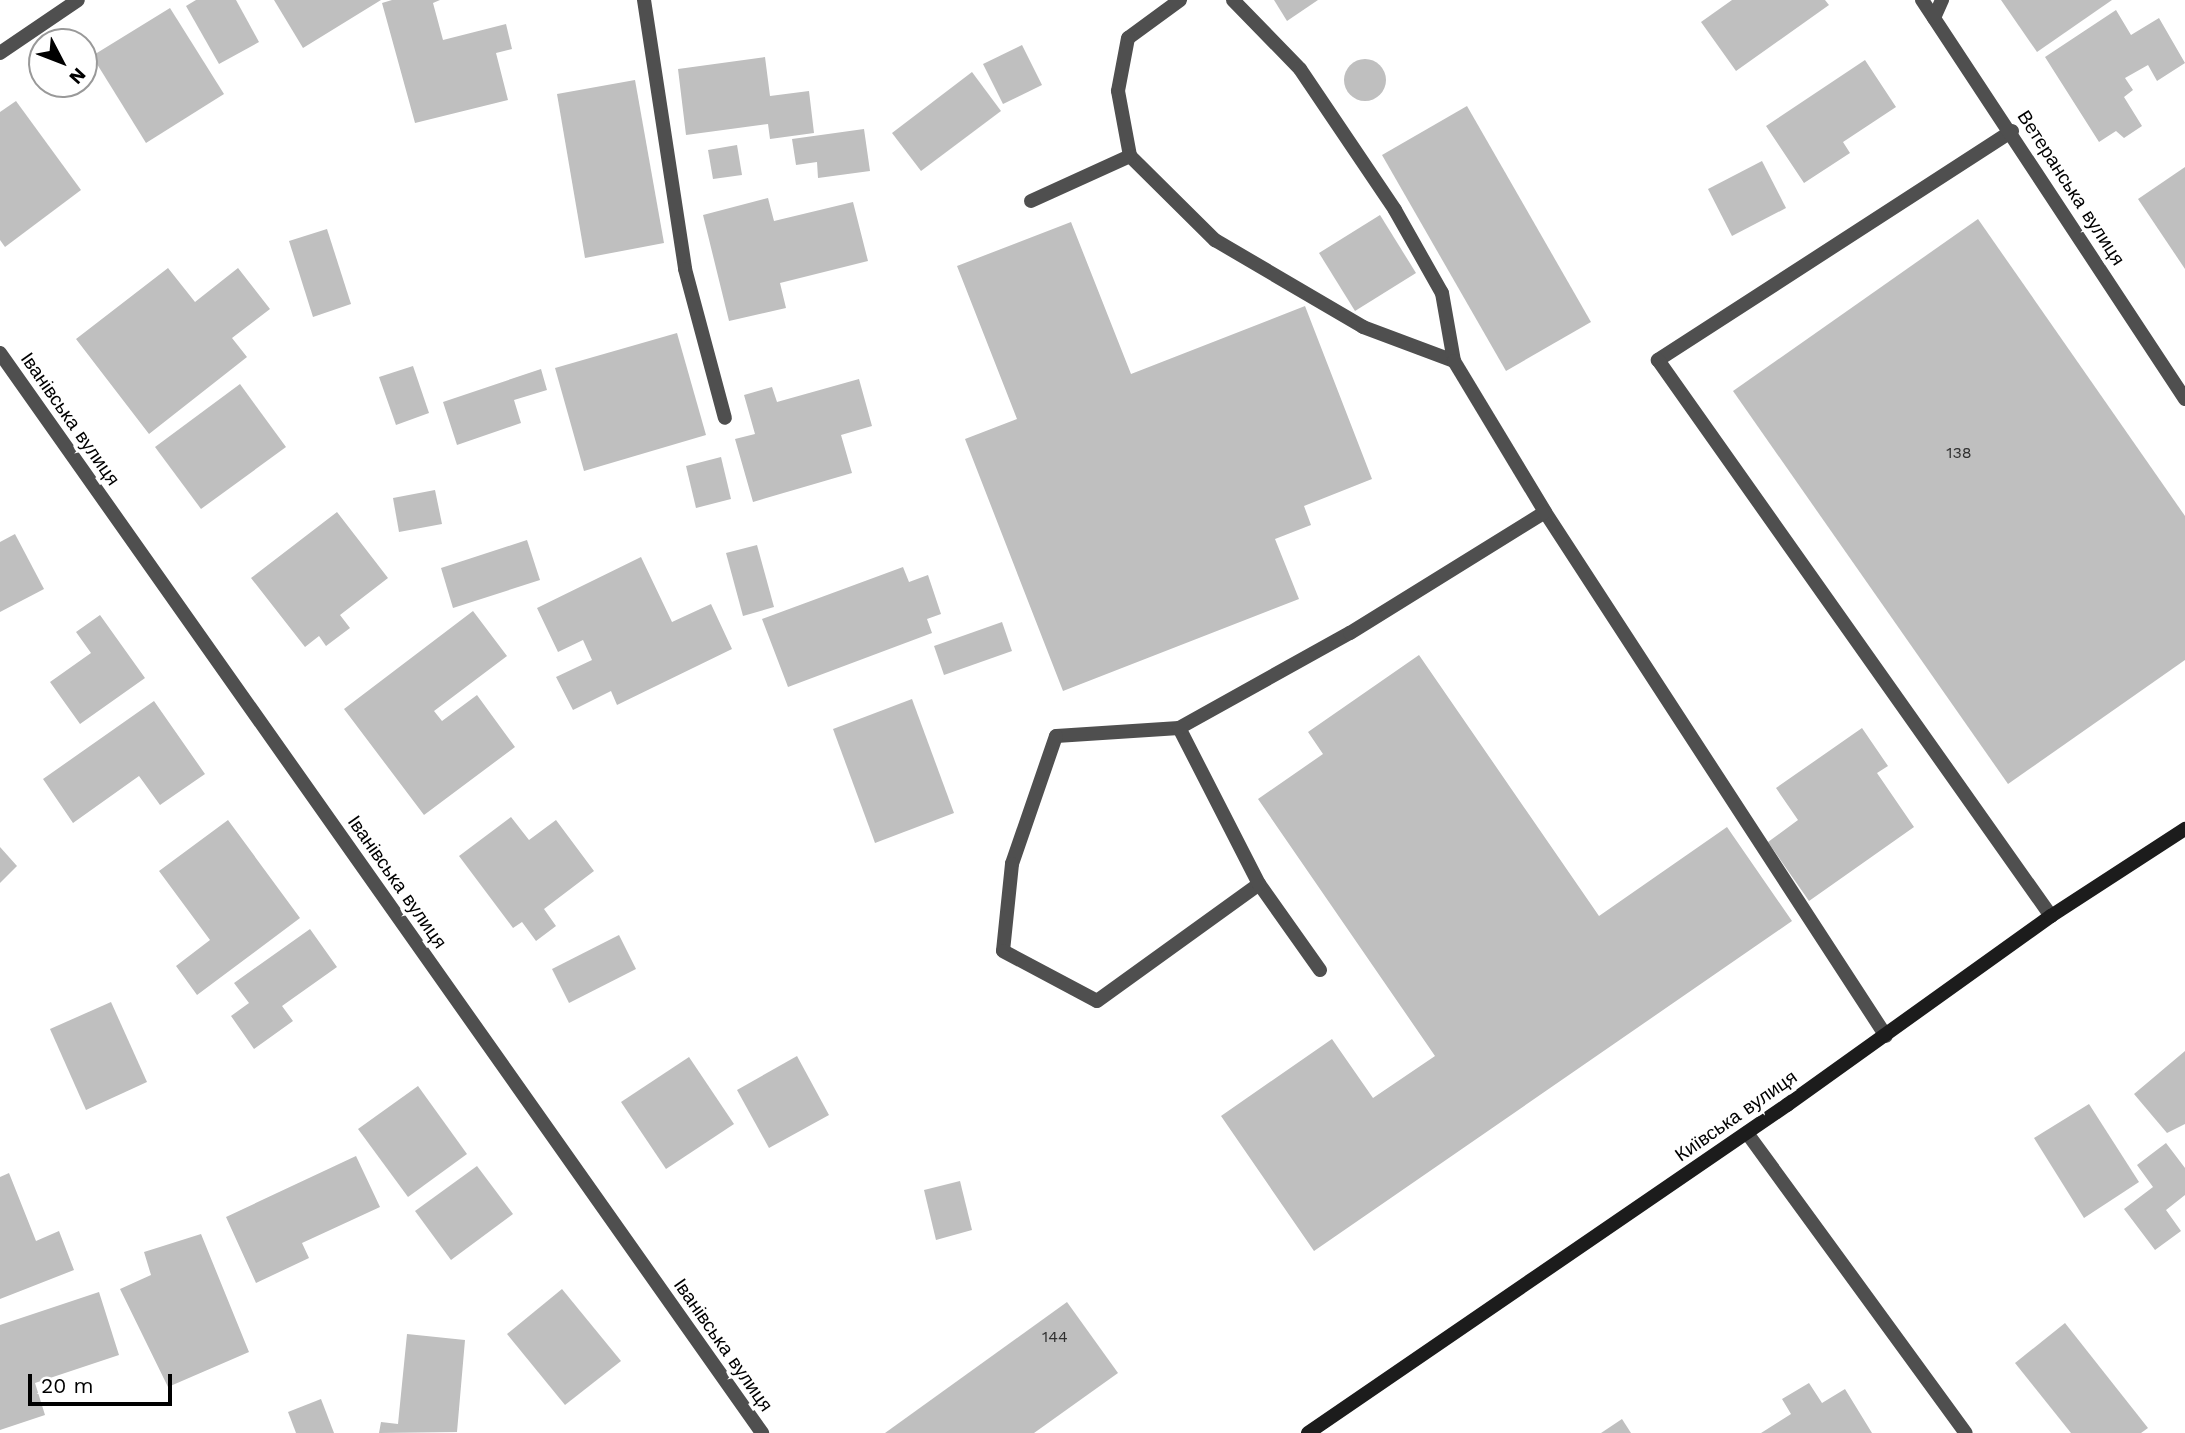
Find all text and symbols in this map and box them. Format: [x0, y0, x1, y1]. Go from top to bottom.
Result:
north arrow [28, 28, 98, 98]
text: N [64, 63, 91, 89]
street label: Ветеранська вулиця [2012, 106, 2130, 270]
street label: Іванівська вулиця [16, 348, 124, 490]
house number: 138 [1946, 443, 1972, 463]
street label: Іванівська вулиця [343, 811, 451, 953]
street label: Київська вулиця [1671, 1065, 1801, 1167]
street label: Іванівська вулиця [669, 1274, 777, 1416]
house number: 144 [1042, 1327, 1068, 1347]
scale bar [32, 1360, 175, 1404]
text: 20 m [41, 1373, 93, 1398]

